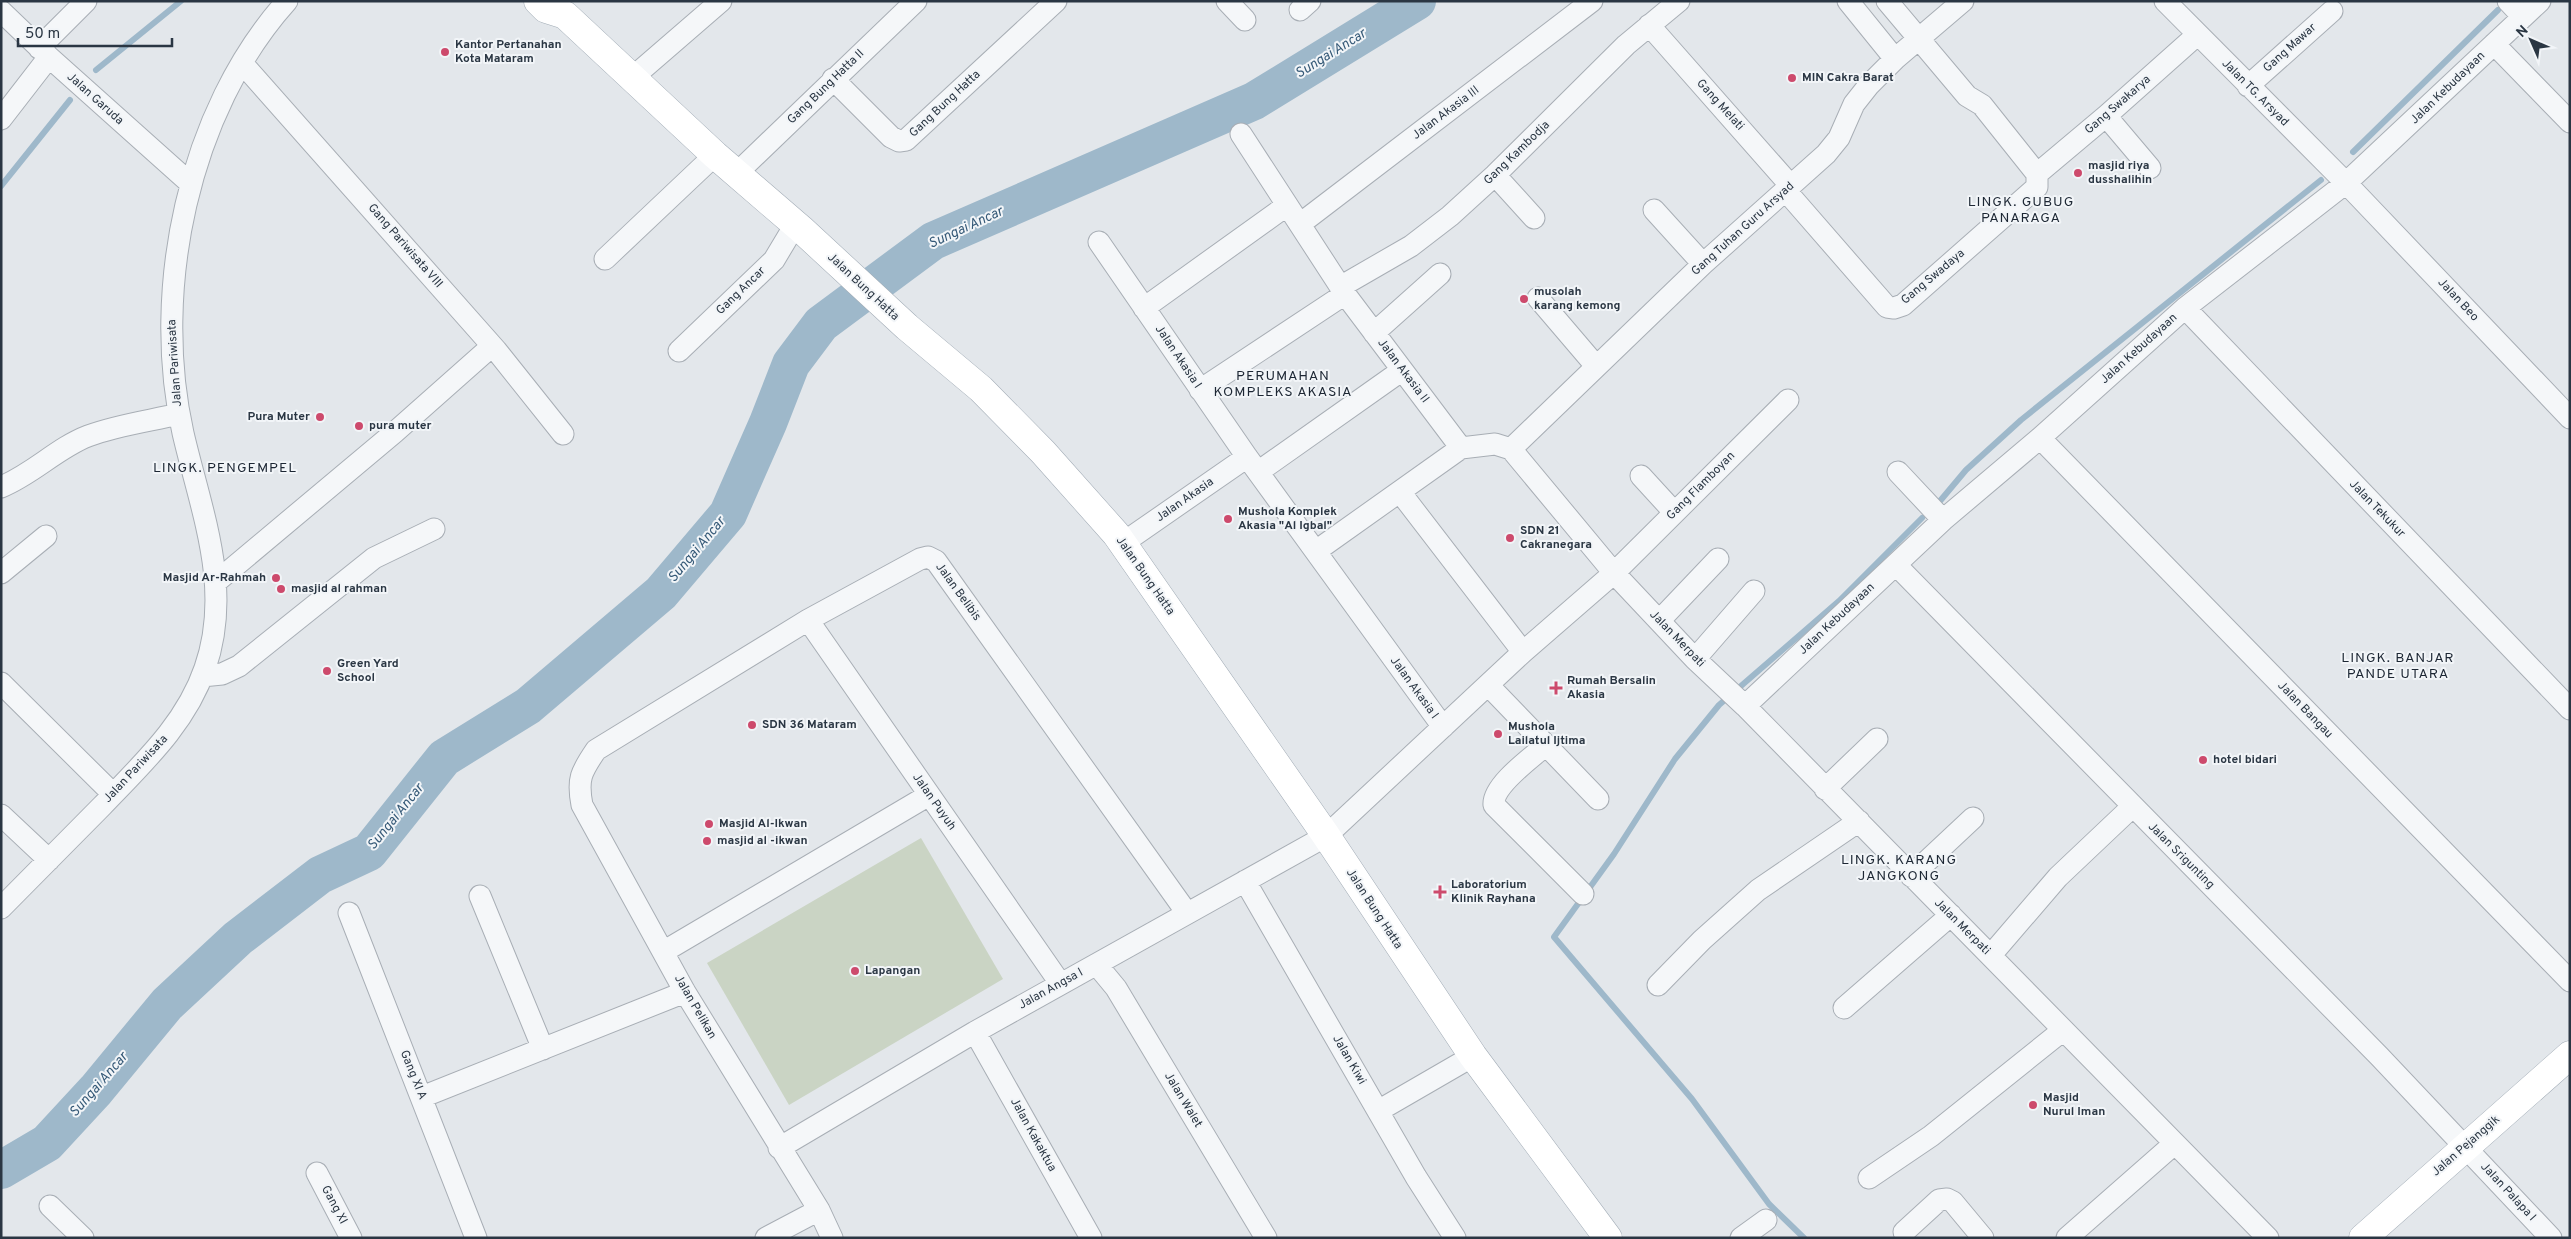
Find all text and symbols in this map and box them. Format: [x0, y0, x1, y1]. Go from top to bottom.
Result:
scale bar [18, 15, 171, 47]
north arrow [2506, 15, 2556, 65]
street label: Gang Mawar [2260, 20, 2320, 76]
text: N [2513, 22, 2532, 41]
text: 50 m [25, 25, 60, 44]
water label: Sungai Ancar [1292, 25, 1371, 82]
place label: Kantor Pertanahan Kota Mataram [455, 37, 562, 67]
marker: Kantor Pertanahan Kota Mataram [439, 46, 451, 58]
street label: Gang Bung Hatta II [784, 46, 868, 128]
street label: Jalan Kebudayaan [2407, 48, 2489, 128]
street label: Jalan TG. Arsyad [2218, 56, 2292, 130]
street label: Gang Bung Hatta [906, 67, 984, 141]
street label: Jalan Garuda [63, 69, 127, 129]
place label: MIN Cakra Barat [1802, 70, 1894, 86]
marker: MIN Cakra Barat [1786, 72, 1798, 84]
street label: Gang Swakarya [2082, 72, 2154, 138]
street label: Gang Melati [1693, 76, 1747, 134]
street label: Jalan Akasia III [1409, 83, 1483, 143]
street label: Gang Kambodja [1481, 117, 1553, 189]
place label: masjid riya dusshalihin [2088, 158, 2152, 188]
marker: masjid riya dusshalihin [2072, 167, 2084, 179]
street label: Gang Tuhan Guru Arsyad [1688, 179, 1798, 279]
district label: LINGK. GUBUG PANARAGA [1968, 194, 2074, 227]
street label: Gang Pariwisata VIII [364, 200, 446, 292]
water label: Sungai Ancar [926, 203, 1007, 253]
street label: Gang Swadaya [1898, 246, 1968, 308]
street label: Jalan Bung Hatta [824, 250, 902, 324]
street label: Gang Ancar [713, 263, 769, 319]
street label: Jalan Beo [2434, 275, 2482, 325]
place label: musolah karang kemong [1534, 284, 1621, 314]
marker: musolah karang kemong [1518, 293, 1530, 305]
street label: Jalan Kebudayaan [2097, 310, 2181, 388]
street label: Jalan Pariwisata [164, 319, 186, 407]
street label: Jalan Akasia I [1151, 322, 1205, 392]
street label: Jalan Akasia II [1374, 336, 1432, 406]
district label: PERUMAHAN KOMPLEKS AKASIA [1213, 368, 1353, 401]
place label: Pura Muter [247, 409, 310, 425]
marker: Pura Muter [314, 411, 326, 423]
place label: pura muter [369, 418, 432, 434]
marker: pura muter [353, 420, 365, 432]
street label: Gang Flamboyan [1663, 448, 1739, 524]
district label: LINGK. PENGEMPEL [153, 460, 297, 477]
street label: Jalan Akasia [1153, 474, 1217, 526]
street label: Jalan Tekukur [2345, 477, 2409, 542]
place label: Mushola Komplek Akasia "Al Igbal" [1238, 504, 1337, 534]
water label: Sungai Ancar [665, 513, 730, 586]
marker: Mushola Komplek Akasia "Al Igbal" [1222, 513, 1234, 525]
place label: SDN 21 Cakranegara [1520, 523, 1592, 553]
marker: SDN 21 Cakranegara [1504, 532, 1516, 544]
street label: Jalan Bung Hatta [1112, 534, 1178, 618]
street label: Jalan Belibis [932, 560, 984, 624]
place label: Masjid Ar-Rahmah [163, 570, 266, 586]
marker: Masjid Ar-Rahmah [270, 572, 282, 584]
street label: Jalan Kebudayaan [1796, 580, 1878, 658]
place label: masjid al rahman [291, 581, 387, 597]
marker: masjid al rahman [275, 583, 287, 595]
street label: Jalan Merpati [1646, 607, 1708, 671]
district label: LINGK. BANJAR PANDE UTARA [2341, 650, 2455, 683]
street label: Jalan Akasia I [1386, 654, 1442, 722]
place label: Green Yard School [337, 656, 399, 686]
marker: Green Yard School [321, 665, 333, 677]
place label: Rumah Bersalin Akasia [1567, 673, 1656, 703]
street label: Jalan Bangau [2274, 678, 2336, 742]
marker: Rumah Bersalin Akasia [1549, 681, 1563, 695]
place label: SDN 36 Mataram [762, 717, 857, 733]
marker: SDN 36 Mataram [746, 719, 758, 731]
place label: Mushola Lailatul Ijtima [1508, 719, 1585, 749]
marker: Mushola Lailatul Ijtima [1492, 728, 1504, 740]
street label: Jalan Pariwisata [100, 732, 172, 806]
place label: hotel bidari [2213, 752, 2277, 768]
marker: hotel bidari [2197, 754, 2209, 766]
street label: Jalan Puyuh [908, 770, 960, 834]
water label: Sungai Ancar [364, 779, 429, 854]
place label: Masjid Al-Ikwan [719, 816, 807, 832]
marker: Masjid Al-Ikwan [703, 818, 715, 830]
street label: Jalan Srigunting [2144, 819, 2218, 893]
place label: masjid al -ikwan [717, 833, 808, 849]
marker: masjid al -ikwan [701, 835, 713, 847]
district label: LINGK. KARANG JANGKONG [1841, 852, 1957, 885]
street label: Jalan Bung Hatta [1342, 866, 1406, 952]
place label: Laboratorium Klinik Rayhana [1451, 877, 1536, 907]
marker: Laboratorium Klinik Rayhana [1433, 885, 1447, 899]
street label: Jalan Merpati [1930, 895, 1994, 959]
place label: Lapangan [865, 963, 920, 979]
marker: Lapangan [849, 965, 861, 977]
street label: Jalan Angsa I [1016, 965, 1086, 1013]
street label: Jalan Pelikan [670, 972, 720, 1042]
street label: Jalan Kiwi [1328, 1032, 1370, 1088]
water label: Sungai Ancar [66, 1048, 133, 1121]
street label: Gang XI A [396, 1048, 430, 1102]
street label: Jalan Walet [1160, 1069, 1206, 1131]
place label: Masjid Nurul Iman [2043, 1090, 2105, 1120]
street label: Jalan Kakaktua [1006, 1095, 1060, 1175]
marker: Masjid Nurul Iman [2027, 1099, 2039, 1111]
street label: Jalan Pejanggik [2429, 1112, 2503, 1180]
street label: Jalan Palapa I [2477, 1159, 2539, 1225]
street label: Gang XI [317, 1183, 351, 1227]

